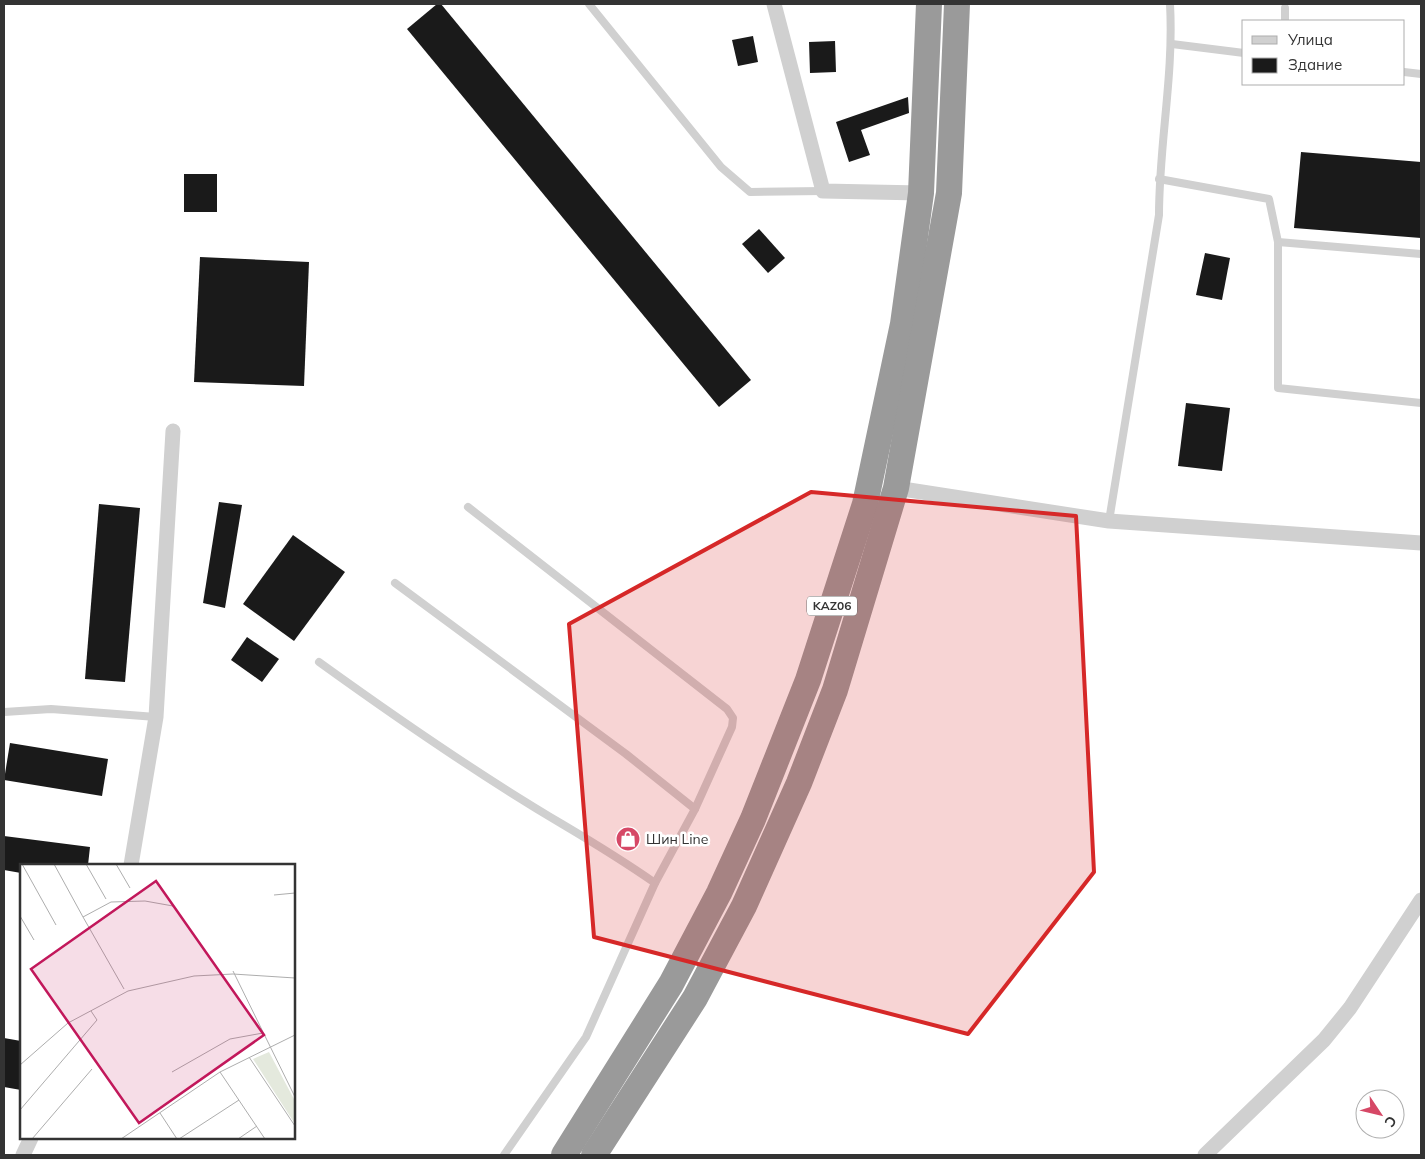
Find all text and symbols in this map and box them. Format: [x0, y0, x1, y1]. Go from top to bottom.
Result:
legend [1242, 20, 1405, 85]
text: Улица [1287, 30, 1333, 49]
text: Здание [1288, 55, 1342, 74]
road number: KАZ06 [807, 596, 857, 616]
shop icon: Шин Line [615, 826, 641, 852]
place label: Шин Line [646, 830, 708, 848]
inset map [20, 864, 295, 1139]
north arrow [1355, 1089, 1405, 1139]
text: С [1381, 1112, 1401, 1131]

